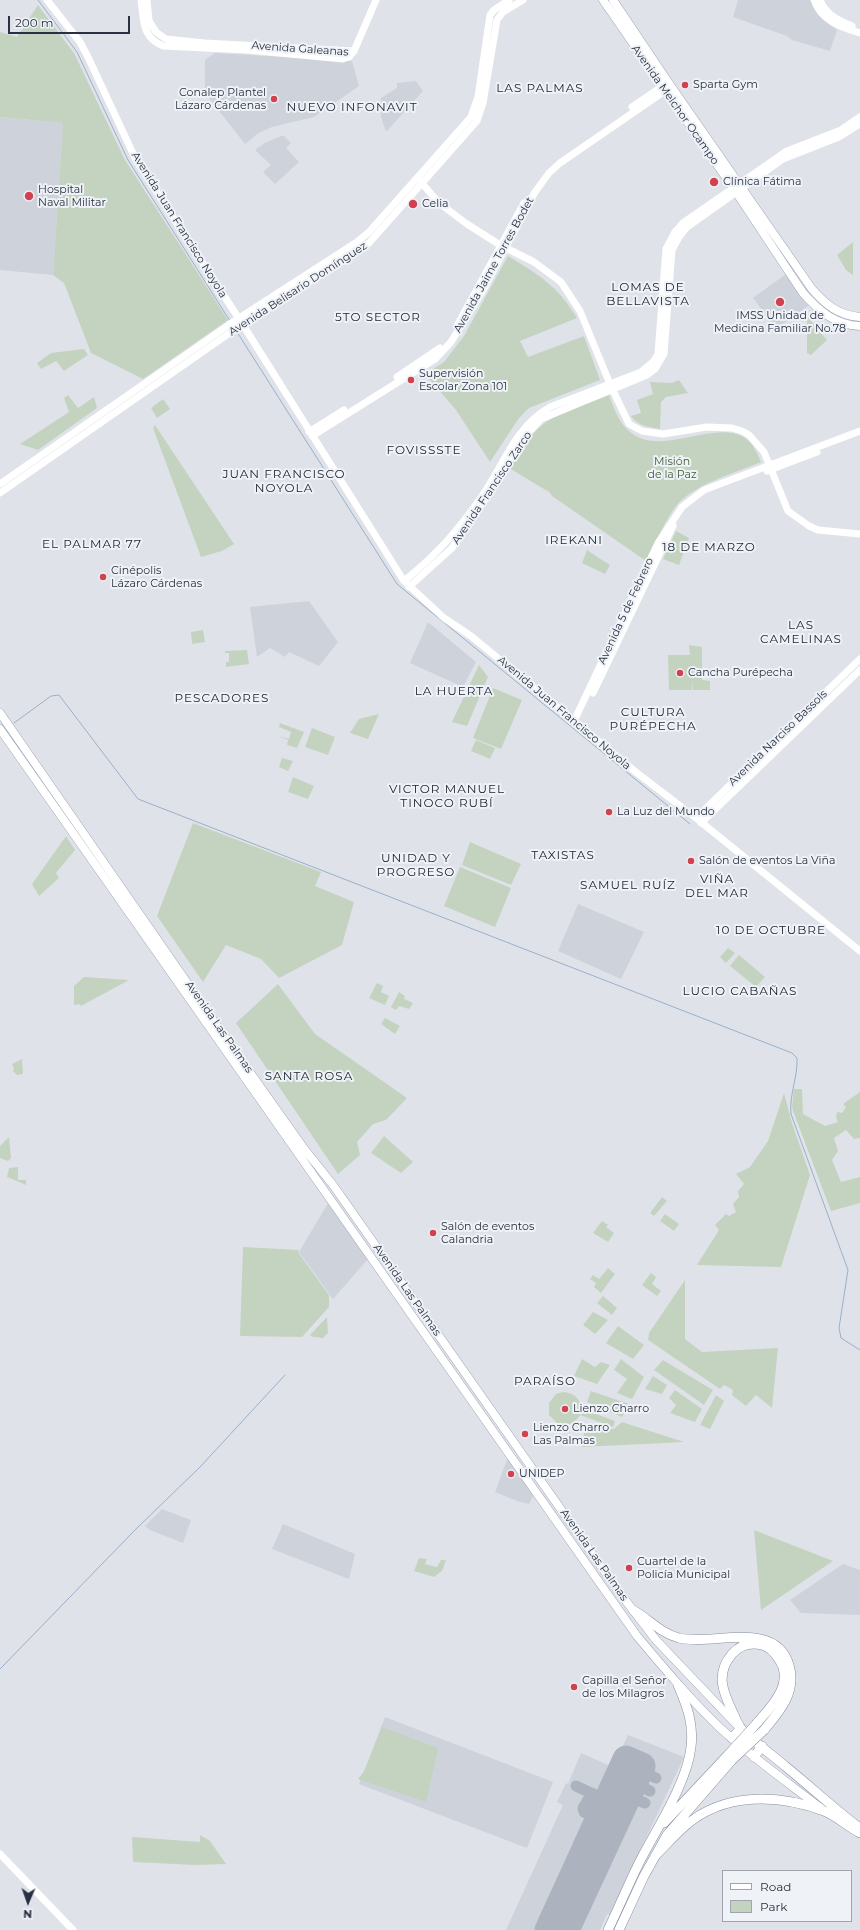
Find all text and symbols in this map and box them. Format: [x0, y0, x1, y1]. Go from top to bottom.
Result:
scale bar [10, 8, 132, 34]
text: 200 m [15, 15, 54, 30]
street label: Avenida Galeanas [251, 39, 349, 59]
street label: Avenida Melchor Ocampo [629, 43, 721, 167]
place label: Sparta Gym [693, 78, 758, 92]
marker: Sparta Gym [680, 80, 690, 90]
district label: LAS PALMAS [496, 81, 584, 95]
place label: Conalep Plantel Lázaro Cárdenas [175, 86, 266, 112]
marker: Conalep Plantel Lázaro Cárdenas [269, 94, 279, 104]
district label: NUEVO INFONAVIT [286, 100, 418, 114]
street label: Avenida Juan Francisco Noyola [128, 149, 230, 301]
place label: Clínica Fátima [723, 175, 801, 189]
marker: Clínica Fátima [708, 176, 720, 188]
place label: Hospital Naval Militar [38, 183, 106, 209]
marker: Hospital Naval Militar [23, 190, 35, 202]
street label: Avenida Jaime Torres Bodet [451, 195, 537, 335]
place label: Celia [422, 197, 449, 211]
marker: Celia [407, 198, 419, 210]
street label: Avenida Belisario Domínguez [226, 239, 370, 339]
district label: LOMAS DE BELLAVISTA [606, 280, 690, 308]
marker: IMSS Unidad de Medicina Familiar No.78 [774, 296, 786, 308]
place label: IMSS Unidad de Medicina Familiar No.78 [714, 309, 846, 335]
district label: 5TO SECTOR [335, 310, 421, 324]
place label: Supervisión Escolar Zona 101 [419, 367, 507, 393]
marker: Supervisión Escolar Zona 101 [406, 375, 416, 385]
street label: Avenida Francisco Zarco [449, 429, 535, 547]
district label: FOVISSSTE [386, 443, 462, 457]
park label: Misión de la Paz [647, 455, 697, 481]
district label: JUAN FRANCISCO NOYOLA [222, 467, 346, 495]
district label: IREKANI [545, 533, 603, 547]
district label: EL PALMAR 77 [42, 537, 142, 551]
district label: 18 DE MARZO [662, 540, 756, 554]
street label: Avenida 5 de Febrero [595, 556, 657, 666]
place label: Cinépolis Lázaro Cárdenas [111, 564, 202, 590]
marker: Cinépolis Lázaro Cárdenas [98, 572, 108, 582]
district label: LAS CAMELINAS [760, 618, 842, 646]
street label: Avenida Juan Francisco Noyola [495, 653, 633, 773]
place label: Cancha Purépecha [688, 666, 793, 680]
marker: Cancha Purépecha [675, 668, 685, 678]
district label: LA HUERTA [415, 684, 493, 698]
street label: Avenida Narciso Bassols [726, 687, 830, 789]
district label: PESCADORES [175, 691, 269, 705]
district label: CULTURA PURÉPECHA [609, 705, 697, 733]
district label: VICTOR MANUEL TINOCO RUBÍ [389, 782, 505, 810]
place label: La Luz del Mundo [617, 805, 715, 819]
marker: La Luz del Mundo [604, 807, 614, 817]
district label: TAXISTAS [531, 848, 595, 862]
district label: UNIDAD Y PROGRESO [377, 851, 455, 879]
place label: Salón de eventos La Viña [699, 854, 835, 868]
marker: Salón de eventos La Viña [686, 856, 696, 866]
district label: VIÑA DEL MAR [685, 872, 749, 900]
district label: SAMUEL RUÍZ [580, 878, 676, 892]
district label: 10 DE OCTUBRE [716, 923, 826, 937]
street label: Avenida Las Palmas [182, 978, 256, 1076]
district label: LUCIO CABAÑAS [682, 984, 798, 998]
district label: SANTA ROSA [265, 1069, 353, 1083]
place label: Salón de eventos Calandria [441, 1220, 534, 1246]
marker: Salón de eventos Calandria [428, 1228, 438, 1238]
street label: Avenida Las Palmas [370, 1241, 444, 1339]
district label: PARAÍSO [514, 1374, 576, 1388]
place label: Lienzo Charro [573, 1402, 649, 1416]
marker: Lienzo Charro [560, 1404, 570, 1414]
place label: Lienzo Charro Las Palmas [533, 1421, 609, 1447]
marker: Lienzo Charro Las Palmas [520, 1429, 530, 1439]
place label: UNIDEP [519, 1467, 564, 1481]
marker: UNIDEP [506, 1469, 516, 1479]
street label: Avenida Las Palmas [557, 1506, 631, 1604]
place label: Cuartel de la Policía Municipal [637, 1555, 730, 1581]
marker: Cuartel de la Policía Municipal [624, 1563, 634, 1573]
place label: Capilla el Señor de los Milagros [582, 1674, 667, 1700]
marker: Capilla el Señor de los Milagros [569, 1682, 579, 1692]
legend [722, 1870, 852, 1922]
text: Road [760, 1879, 791, 1894]
north arrow [8, 1882, 48, 1922]
text: Park [760, 1899, 787, 1914]
text: N [23, 1907, 32, 1921]

